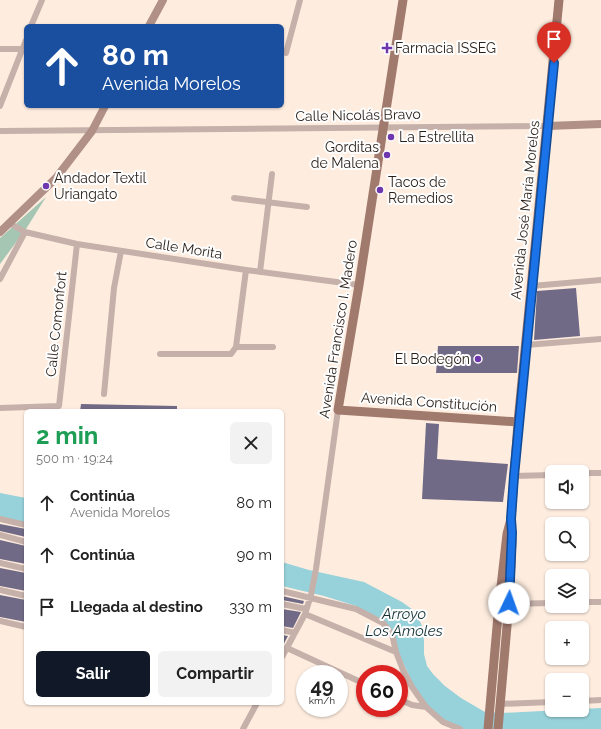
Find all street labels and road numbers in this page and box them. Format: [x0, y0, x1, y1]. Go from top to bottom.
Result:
street label: Calle Nicolás Bravo [295, 106, 421, 124]
street label: Avenida José María Morelos [508, 119, 542, 300]
street label: Calle Morita [145, 234, 223, 262]
street label: Avenida Francisco I. Madero [316, 239, 360, 419]
street label: Calle Comonfort [42, 270, 70, 378]
street label: Avenida Constitución [360, 389, 498, 415]

